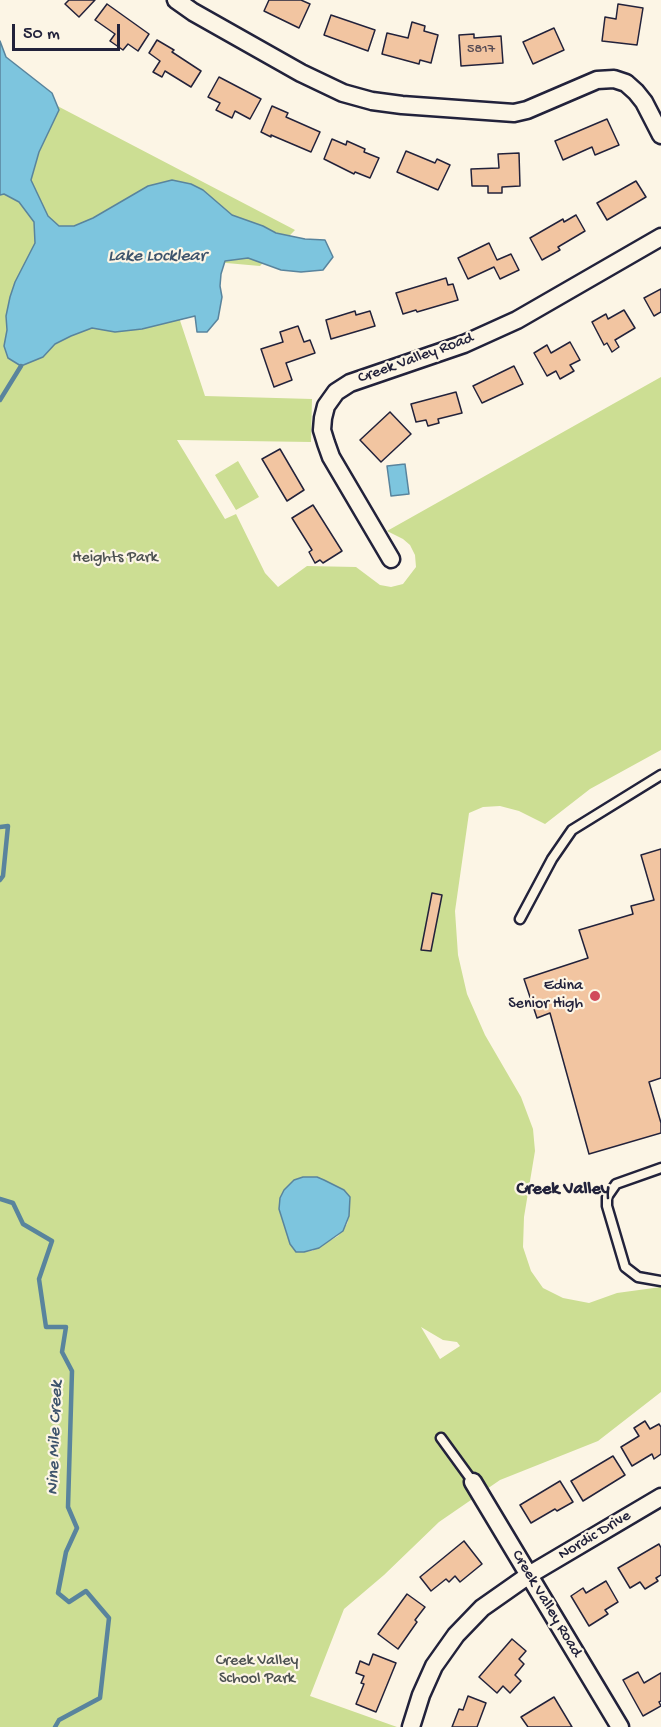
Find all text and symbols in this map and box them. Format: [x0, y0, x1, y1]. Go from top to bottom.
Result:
scale bar [15, 12, 123, 50]
text: 50 m [23, 24, 60, 45]
house number: 5817 [467, 42, 495, 58]
water label: Lake Locklear [108, 246, 206, 268]
street label: Creek Valley Road [356, 329, 476, 389]
park label: Heights Park [72, 549, 158, 569]
place label: Edina Senior High [508, 977, 583, 1015]
marker: Edina Senior High [588, 989, 602, 1003]
district label: Creek Valley [516, 1179, 610, 1201]
water label: Nine Mile Creek [43, 1380, 69, 1496]
street label: Nordic Drive [555, 1507, 635, 1565]
street label: Creek Valley Road [506, 1547, 586, 1661]
park label: Creek Valley School Park [216, 1652, 298, 1690]

